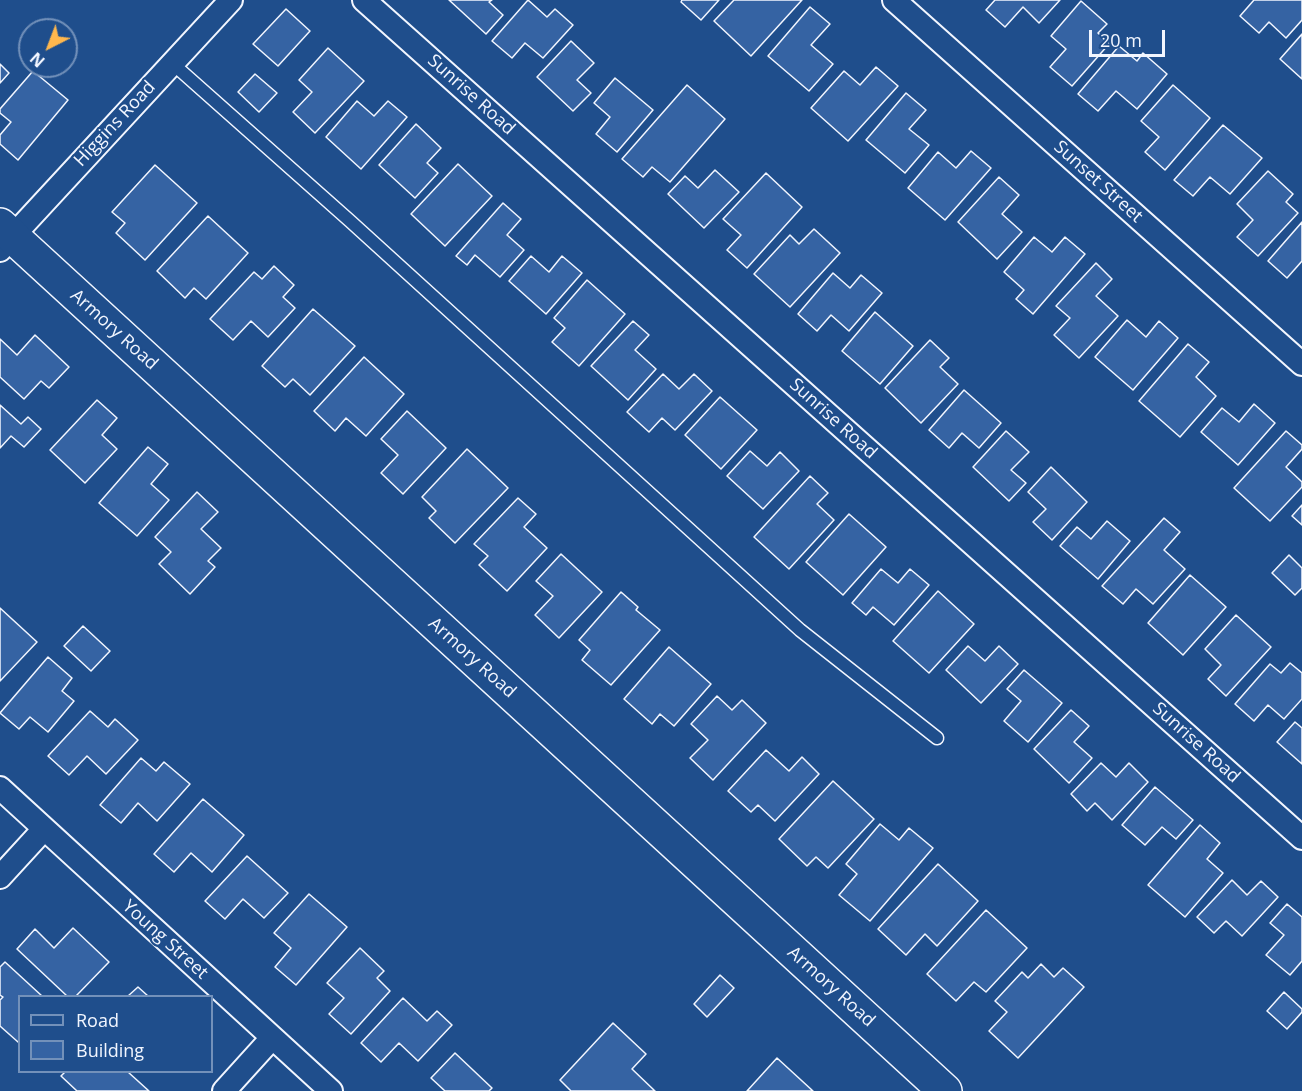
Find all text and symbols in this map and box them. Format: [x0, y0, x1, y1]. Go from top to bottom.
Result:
north arrow [18, 18, 78, 78]
scale bar [1092, 18, 1168, 56]
text: 20 m [1100, 28, 1142, 52]
text: N [25, 47, 49, 72]
street label: Sunrise Road [423, 50, 519, 140]
street label: Higgins Road [70, 77, 160, 171]
street label: Sunset Street [1049, 137, 1147, 227]
street label: Armory Road [66, 285, 162, 375]
street label: Sunrise Road [785, 374, 881, 464]
street label: Armory Road [424, 613, 520, 703]
street label: Sunrise Road [1148, 698, 1244, 788]
street label: Young Street [118, 896, 212, 984]
street label: Armory Road [783, 942, 879, 1032]
legend [18, 995, 213, 1073]
text: Road [76, 1008, 119, 1032]
text: Building [76, 1038, 144, 1062]

